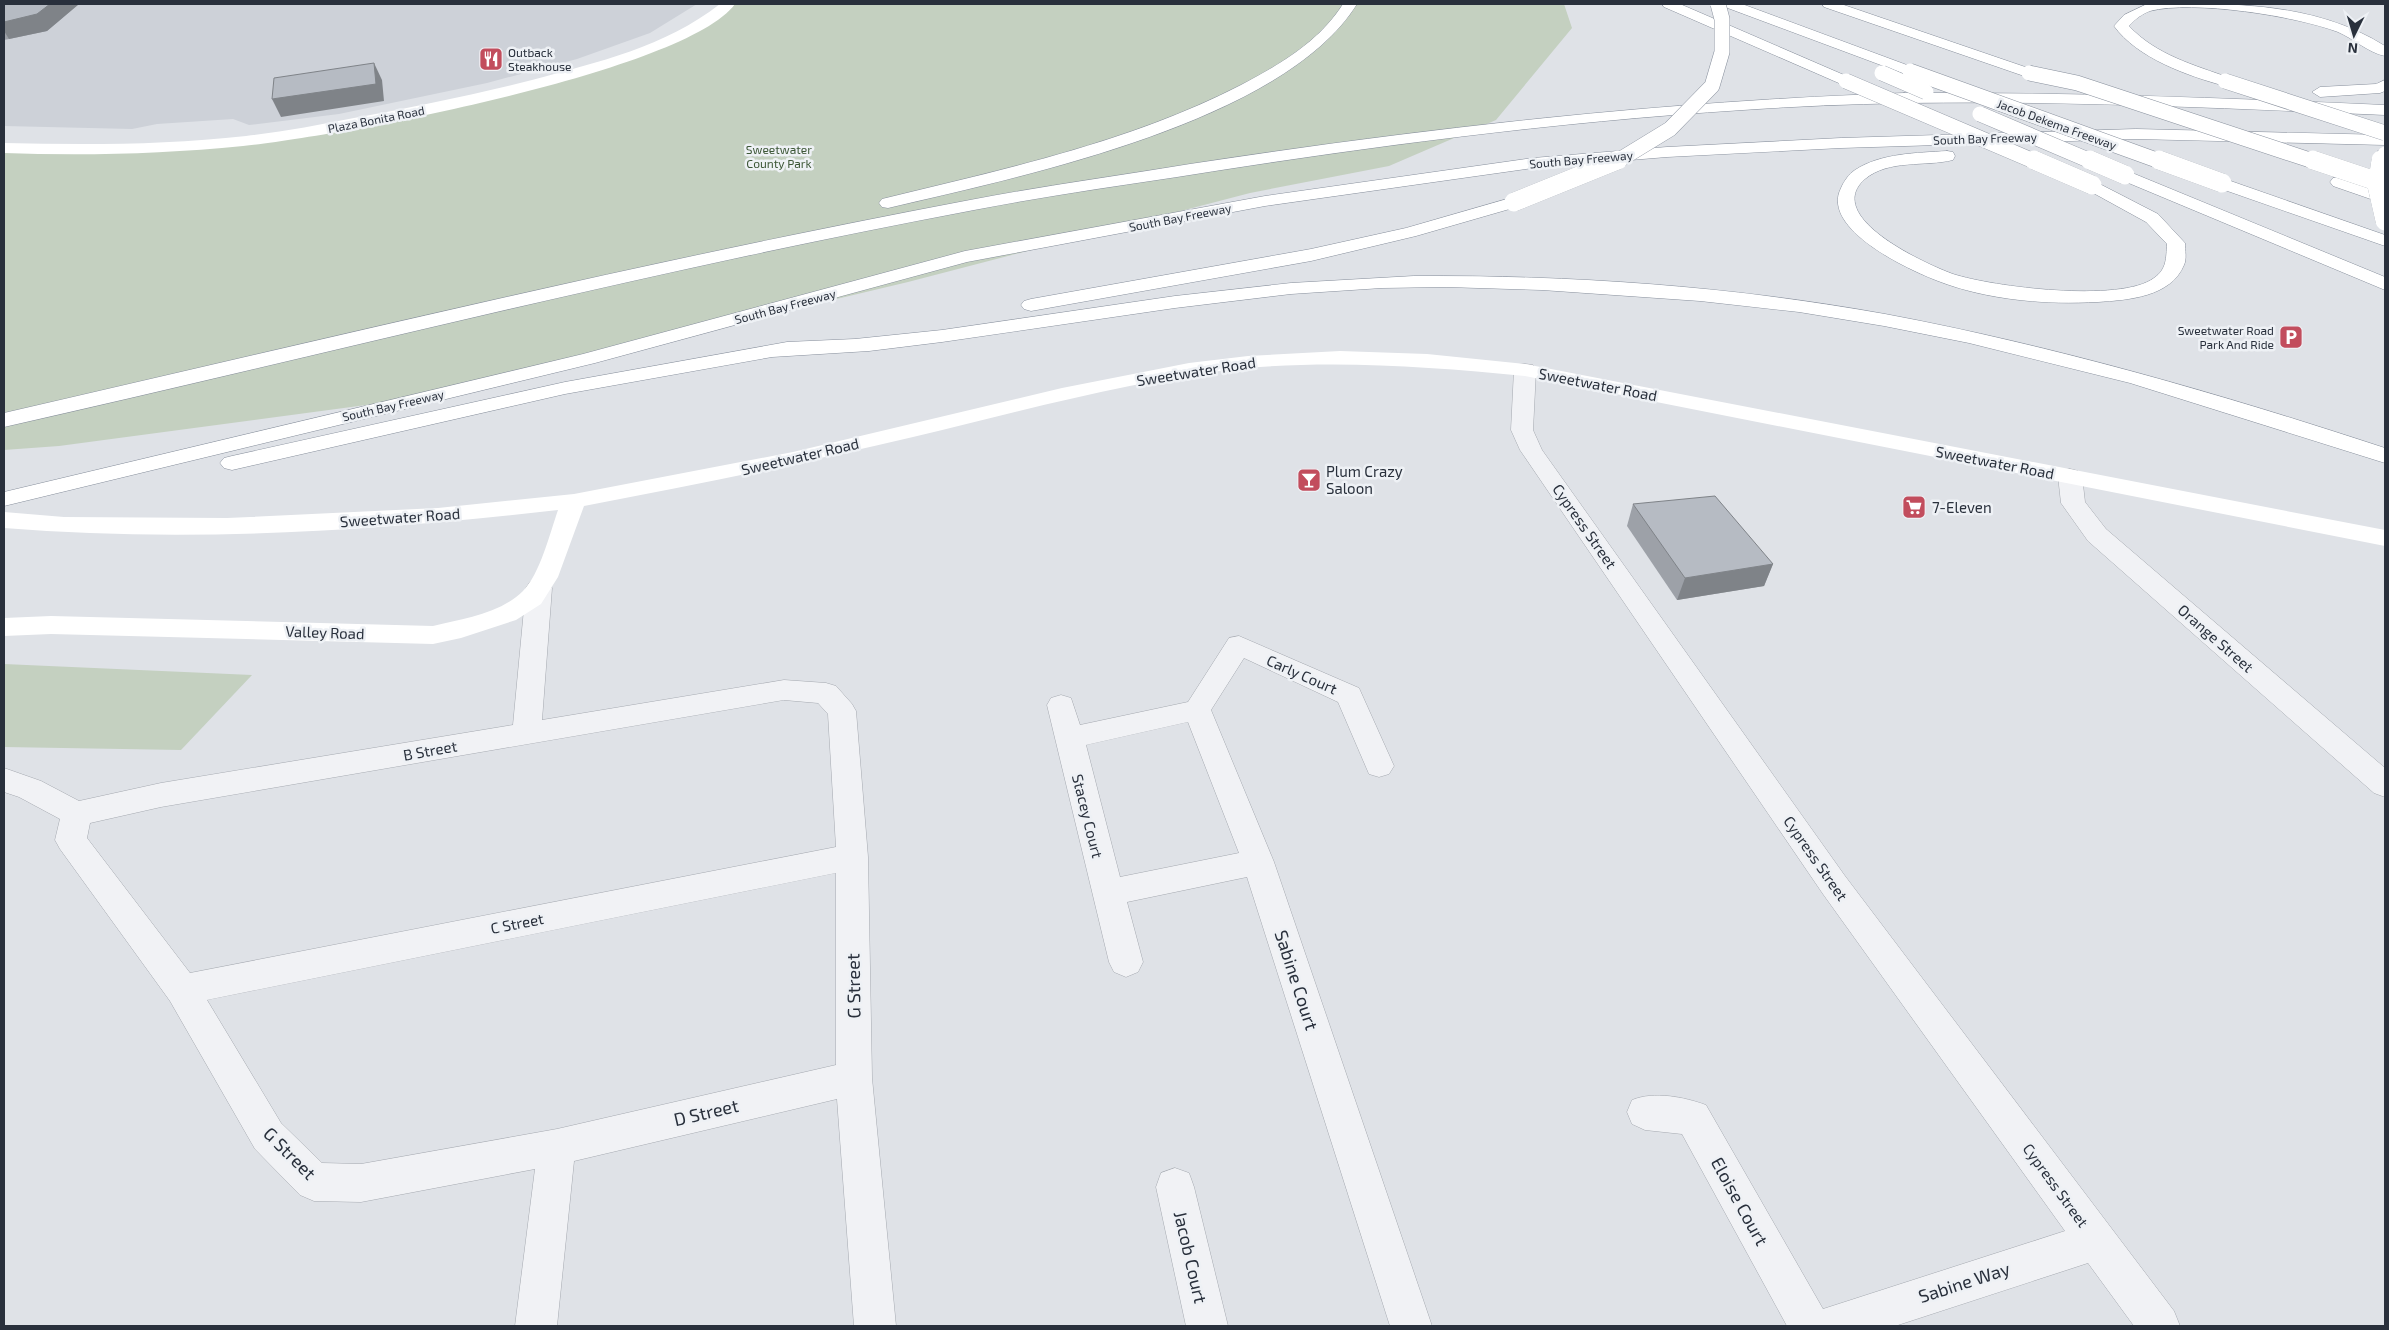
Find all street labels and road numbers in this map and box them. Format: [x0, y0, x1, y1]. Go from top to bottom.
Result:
street label: Jacob Dekema Freeway [1995, 96, 2119, 152]
street label: Plaza Bonita Road [326, 103, 426, 135]
street label: South Bay Freeway [1933, 129, 2038, 147]
street label: South Bay Freeway [1529, 147, 1634, 171]
street label: South Bay Freeway [1128, 200, 1233, 234]
street label: South Bay Freeway [733, 286, 838, 326]
street label: Sweetwater Road [1135, 353, 1257, 389]
street label: Sweetwater Road [1537, 364, 1659, 404]
street label: South Bay Freeway [341, 386, 446, 424]
street label: Sweetwater Road [739, 434, 861, 478]
street label: Sweetwater Road [1934, 442, 2056, 482]
street label: Cypress Street [1549, 480, 1621, 572]
street label: Sweetwater Road [339, 504, 461, 530]
street label: Orange Street [2174, 600, 2258, 676]
street label: Valley Road [285, 622, 365, 642]
street label: Carly Court [1264, 650, 1340, 698]
street label: B Street [402, 736, 459, 764]
street label: Stacey Court [1069, 772, 1107, 860]
street label: Cypress Street [1780, 812, 1852, 904]
street label: C Street [489, 909, 545, 937]
street label: Sabine Court [1271, 927, 1324, 1033]
street label: G Street [841, 953, 865, 1019]
street label: D Street [671, 1094, 741, 1130]
street label: G Street [259, 1122, 321, 1184]
street label: Cypress Street [2020, 1140, 2093, 1231]
street label: Eloise Court [1707, 1153, 1773, 1249]
street label: Jacob Court [1170, 1209, 1212, 1305]
street label: Sabine Way [1915, 1257, 2013, 1307]

